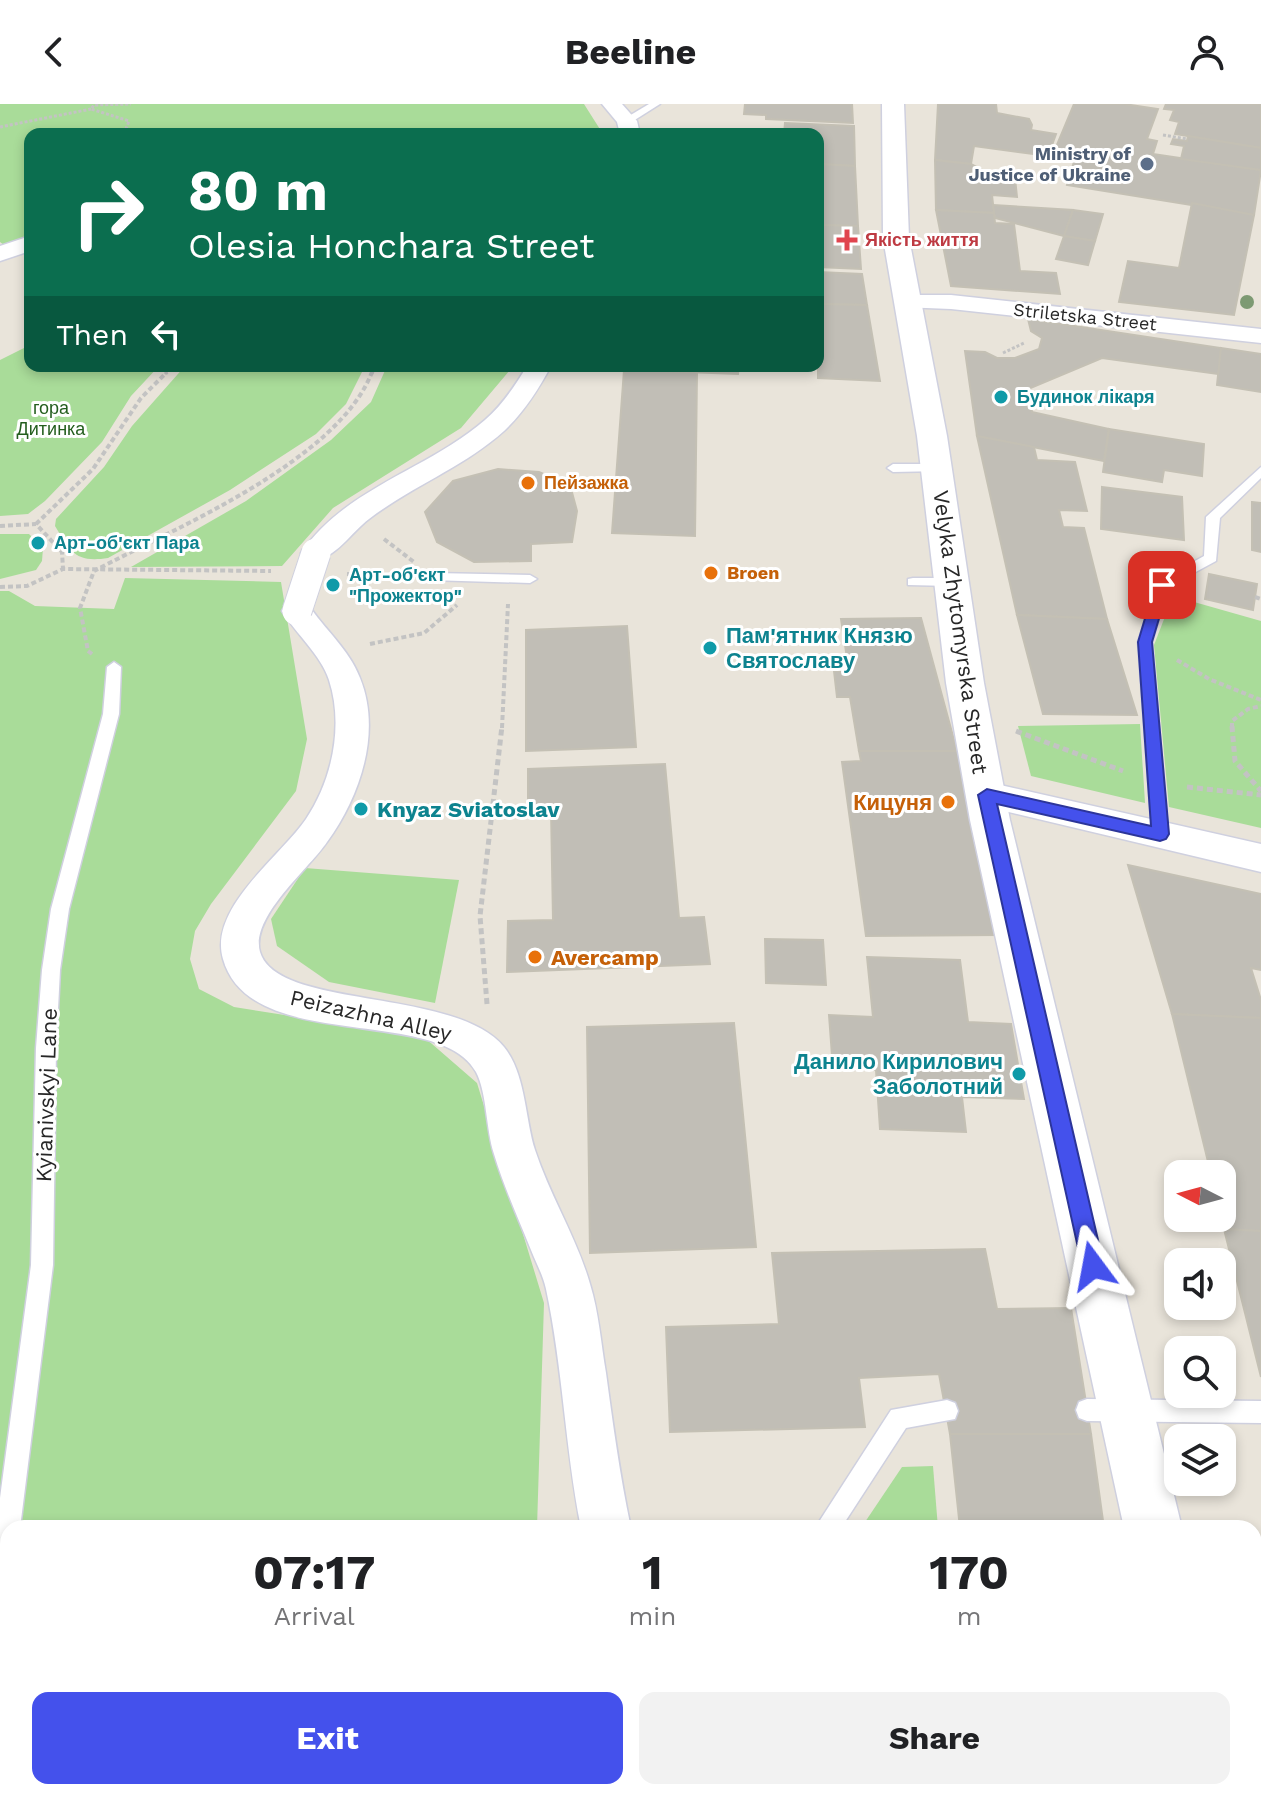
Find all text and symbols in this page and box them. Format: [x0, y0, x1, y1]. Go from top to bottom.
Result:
icon: back [32, 30, 76, 74]
icon: person [1185, 30, 1229, 74]
text: Beeline [565, 31, 696, 73]
place label: Ministry of Justice of Ukraine [968, 143, 1132, 185]
marker: Ministry of Justice of Ukraine [1138, 155, 1156, 173]
text: 80 m [188, 158, 328, 224]
icon: right [56, 160, 160, 264]
text: Olesia Honchara Street [188, 225, 594, 267]
marker: Якість життя [836, 229, 858, 251]
place label: Якість життя [865, 229, 979, 250]
street label: Striletska Street [1012, 299, 1158, 335]
icon: left [144, 312, 188, 356]
text: Then [56, 317, 128, 352]
place label: Будинок лікаря [1017, 386, 1155, 407]
marker: Будинок лікаря [992, 388, 1010, 406]
park label: гора Дитинка [17, 397, 86, 439]
place label: Пейзажка [544, 472, 630, 493]
marker: Пейзажка [519, 474, 537, 492]
street label: Velyka Zhytomyrska Street [928, 489, 993, 775]
place label: Арт-об'єкт Пара [54, 532, 201, 553]
marker: Арт-об'єкт Пара [29, 534, 47, 552]
pin [1128, 551, 1196, 619]
place label: Broen [727, 562, 779, 583]
icon: arrive [1140, 563, 1184, 607]
place label: Арт-об'єкт "Прожектор" [349, 564, 462, 606]
marker: Broen [702, 564, 720, 582]
marker: Арт-об'єкт "Прожектор" [324, 576, 342, 594]
place label: Пам'ятник Князю Святославу [726, 623, 913, 673]
marker: Пам'ятник Князю Святославу [701, 639, 719, 657]
place label: Кицуня [853, 790, 932, 815]
marker: Кицуня [939, 793, 957, 811]
place label: Knyaz Sviatoslav [377, 797, 560, 822]
marker: Knyaz Sviatoslav [352, 800, 370, 818]
place label: Avercamp [551, 945, 659, 970]
marker: Avercamp [526, 948, 544, 966]
street label: Peizazhna Alley [288, 985, 455, 1046]
street label: Kyianivskyi Lane [31, 1007, 62, 1183]
place label: Данило Кирилович Заболотний [794, 1049, 1003, 1099]
marker: Данило Кирилович Заболотний [1010, 1065, 1028, 1083]
north arrow [1164, 1160, 1236, 1232]
map controls [1164, 1160, 1236, 1496]
position arrow [1051, 1224, 1135, 1308]
button: sound [1164, 1248, 1236, 1320]
button: search [1164, 1336, 1236, 1408]
button: layers [1164, 1424, 1236, 1496]
text: 07:17 [253, 1544, 375, 1601]
text: 1 [642, 1544, 663, 1601]
text: 170 [929, 1544, 1009, 1601]
text: Arrival [274, 1601, 355, 1631]
text: min [628, 1601, 676, 1631]
text: m [957, 1601, 982, 1631]
button: Exit [32, 1692, 623, 1784]
button: Share [639, 1692, 1230, 1784]

